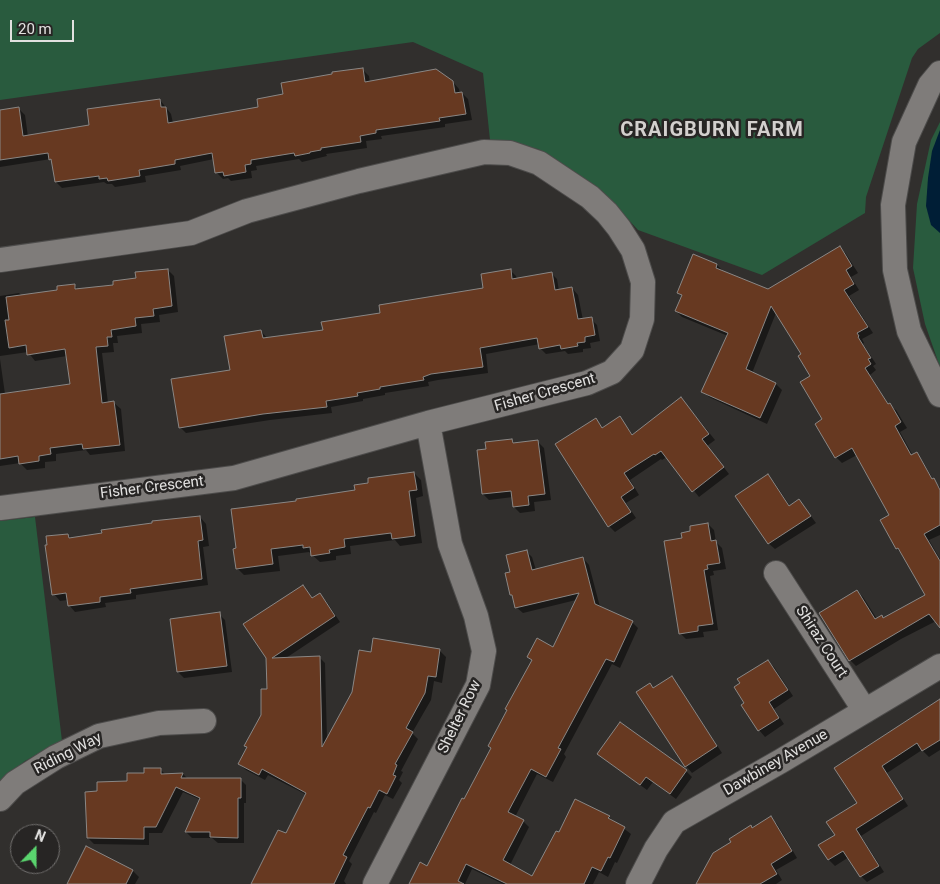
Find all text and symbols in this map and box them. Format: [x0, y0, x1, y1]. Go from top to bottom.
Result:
scale bar [12, 10, 76, 42]
text: 20 m [18, 20, 52, 38]
district label: CRAIGBURN FARM [618, 119, 806, 143]
street label: Fisher Crescent [492, 370, 598, 416]
street label: Fisher Crescent [99, 473, 205, 503]
street label: Shiraz Court [791, 603, 851, 681]
street label: Shelter Row [434, 677, 486, 757]
street label: Dawbiney Avenue [721, 726, 831, 800]
street label: Riding Way [31, 729, 105, 779]
north arrow [10, 824, 60, 874]
text: N [33, 827, 48, 845]

